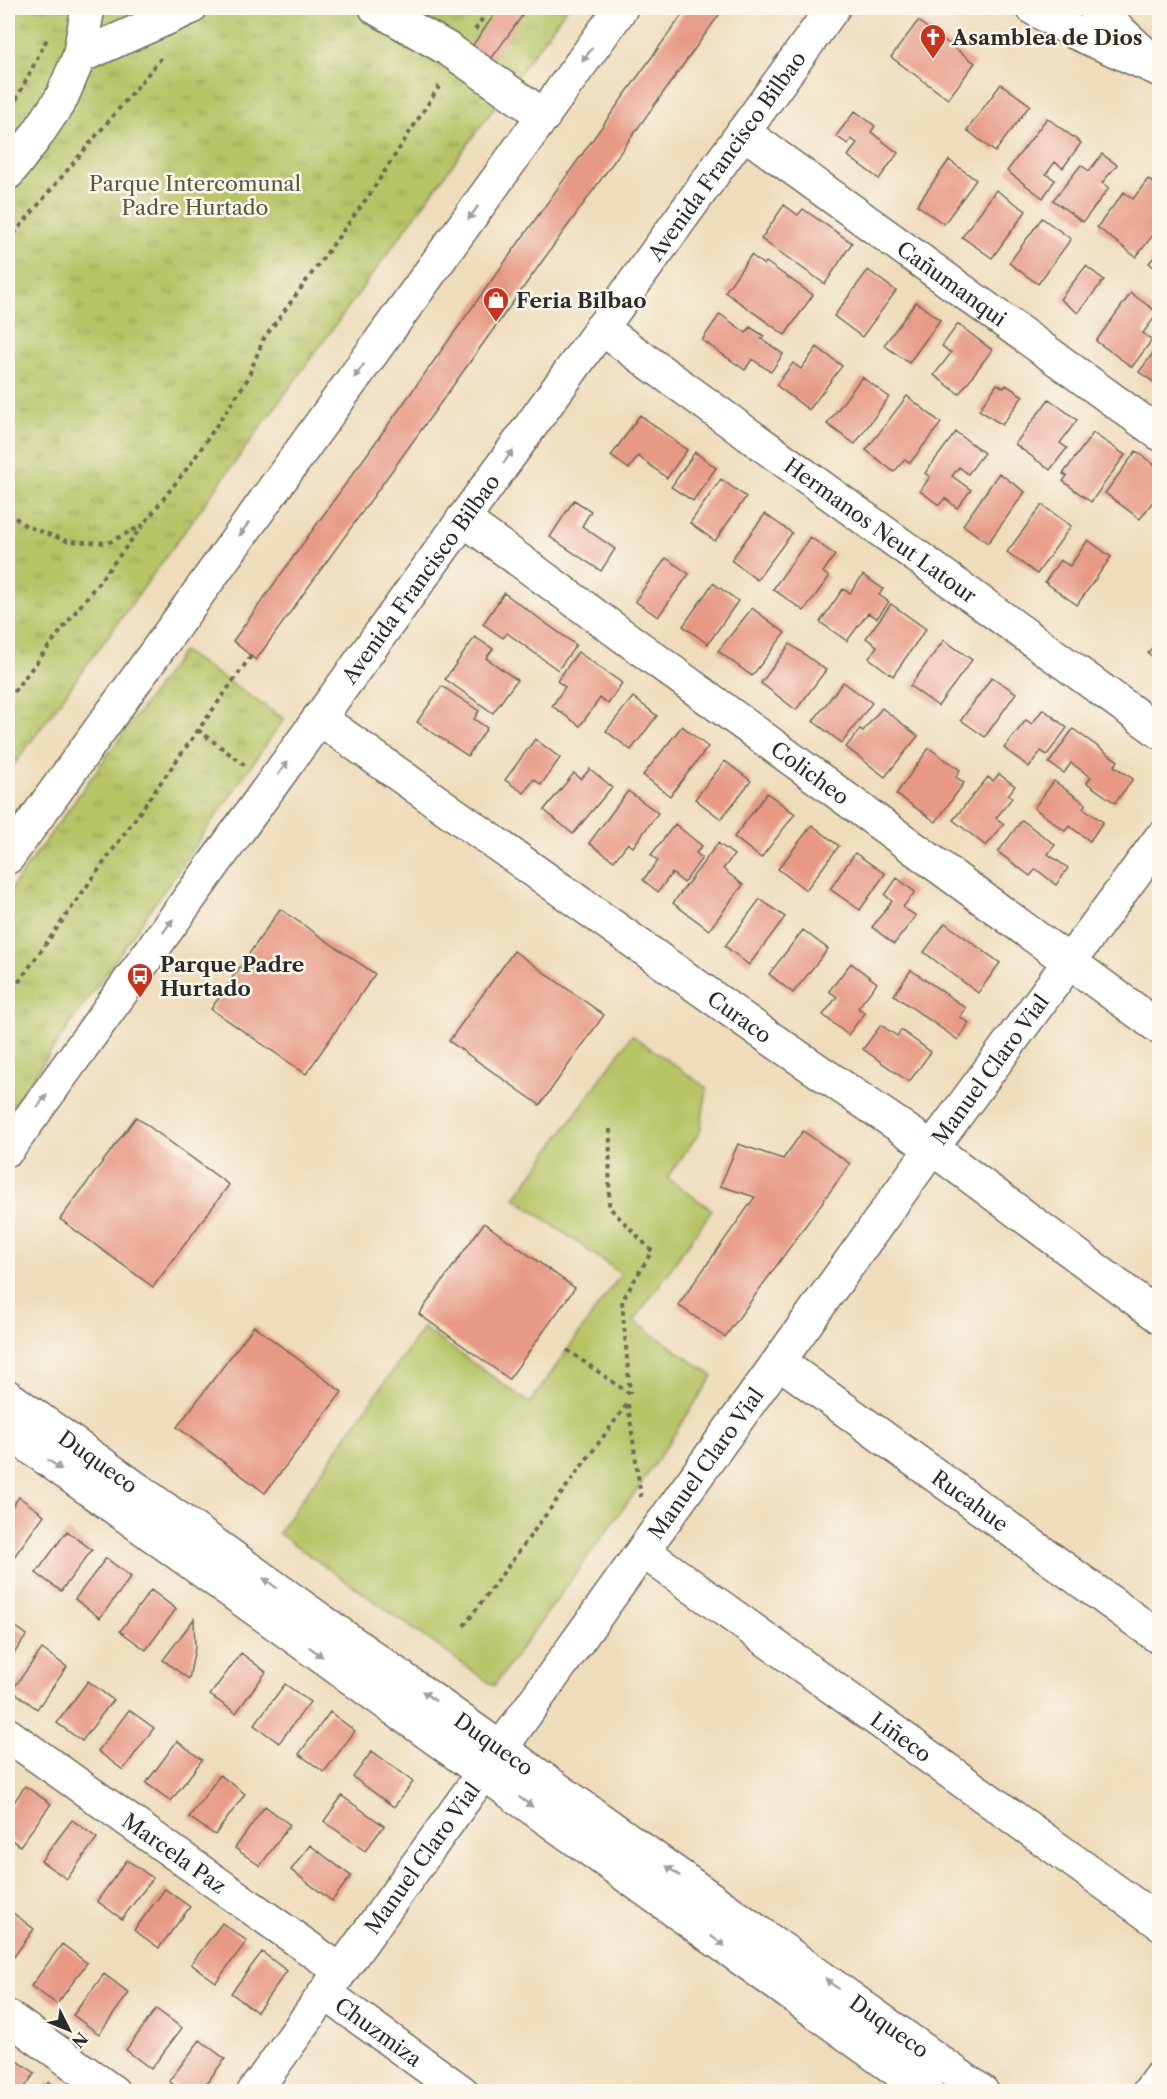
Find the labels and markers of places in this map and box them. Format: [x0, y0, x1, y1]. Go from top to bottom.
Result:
church icon: Asamblea de Dios [918, 22, 948, 60]
place label: Asamblea de Dios [951, 25, 1143, 50]
shop icon: Feria Bilbao [481, 285, 511, 323]
place label: Feria Bilbao [516, 288, 647, 313]
place label: Parque Padre Hurtado [160, 952, 304, 1001]
bus stop icon: Parque Padre Hurtado [125, 961, 155, 999]

